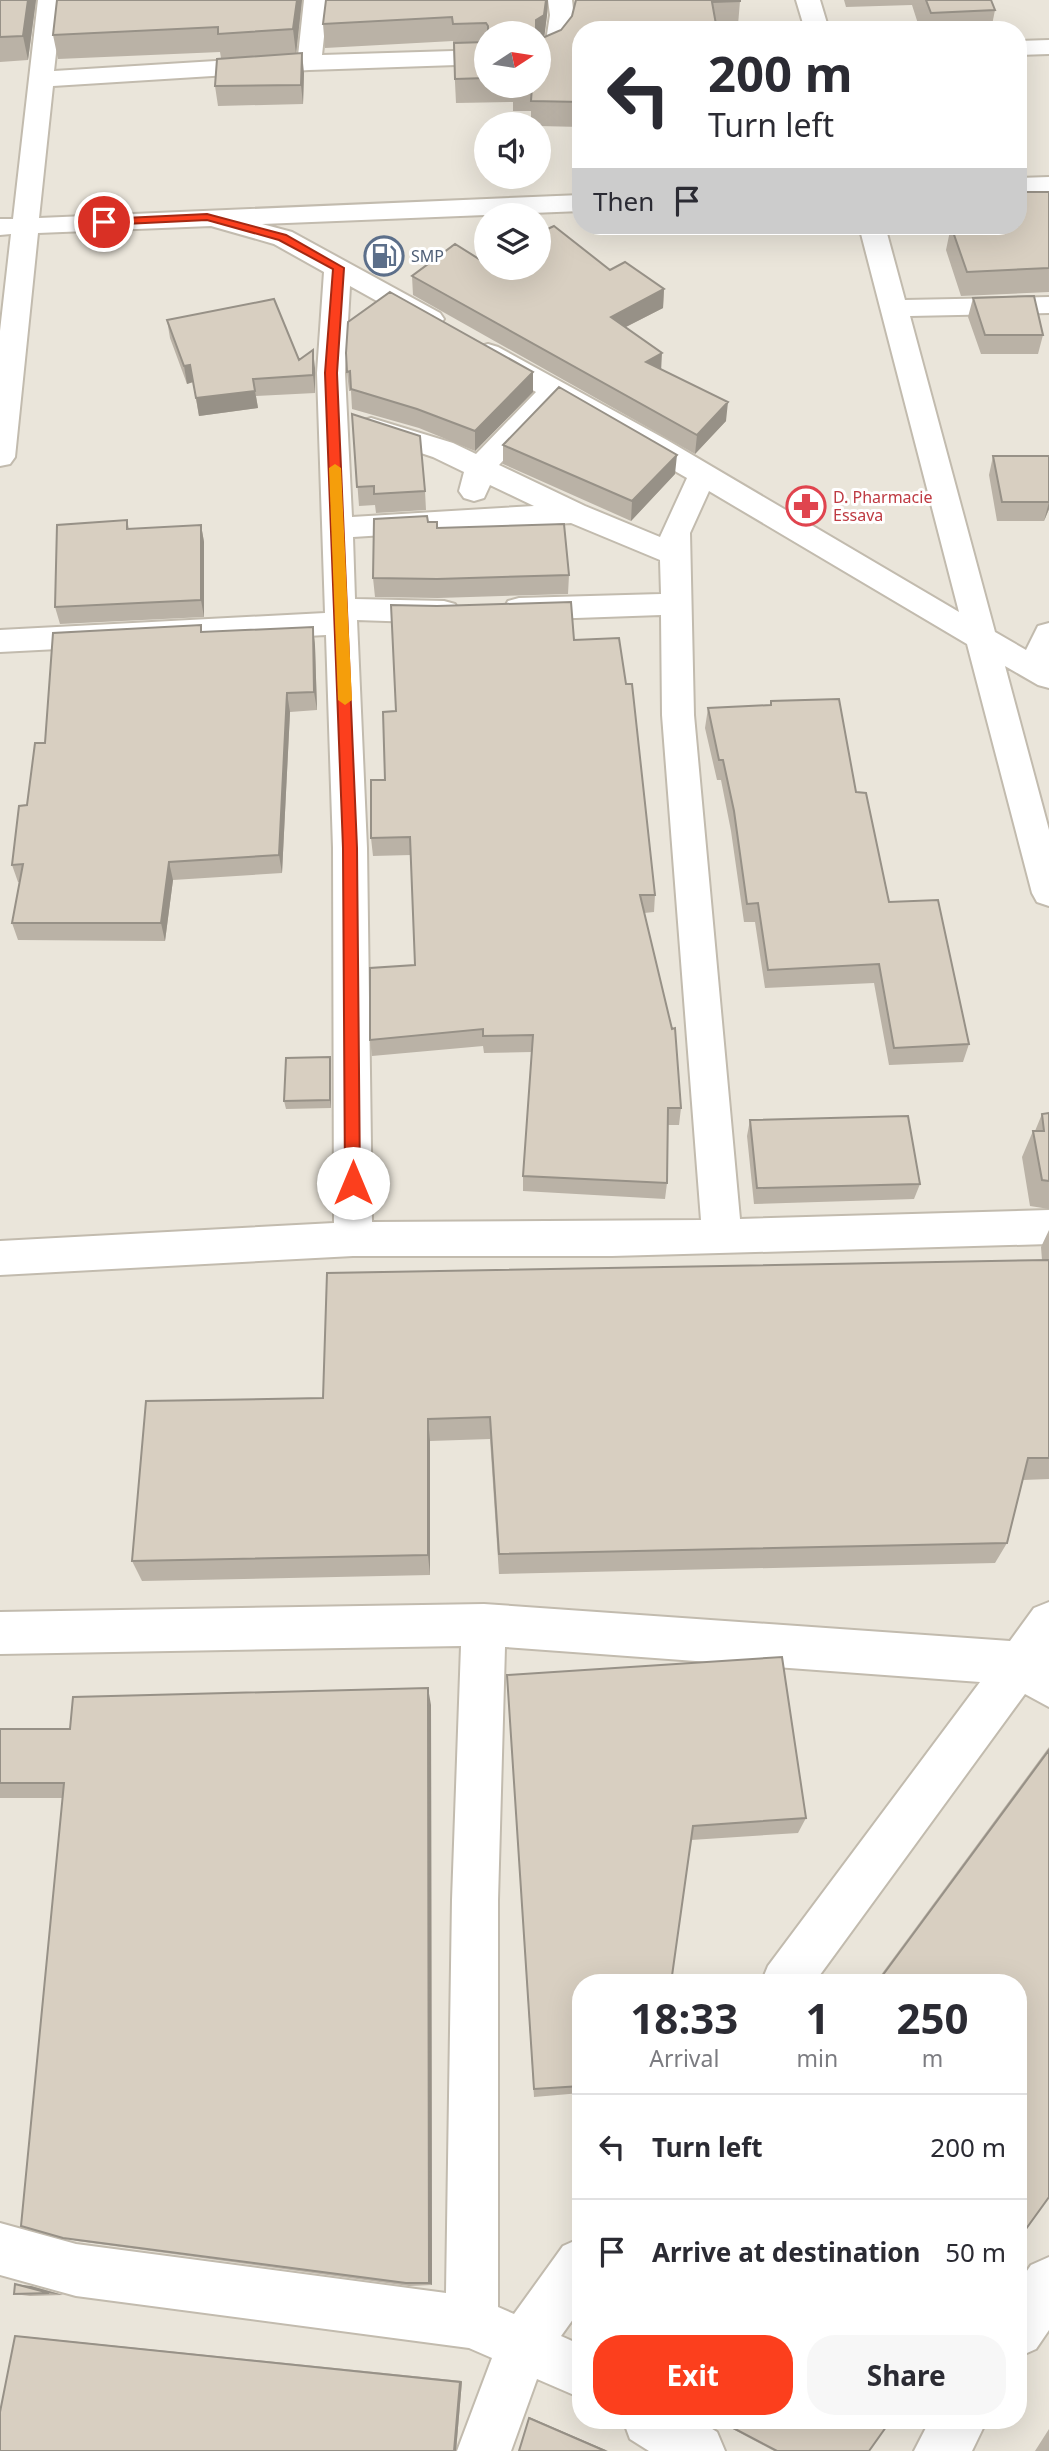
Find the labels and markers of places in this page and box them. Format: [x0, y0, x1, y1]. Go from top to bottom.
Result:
pin [74, 192, 134, 252]
fuel station icon: SMP [363, 235, 405, 277]
place label: SMP [411, 245, 444, 267]
pharmacy icon: D. Pharmacie Essava [785, 485, 827, 527]
place label: D. Pharmacie Essava [833, 486, 932, 526]

